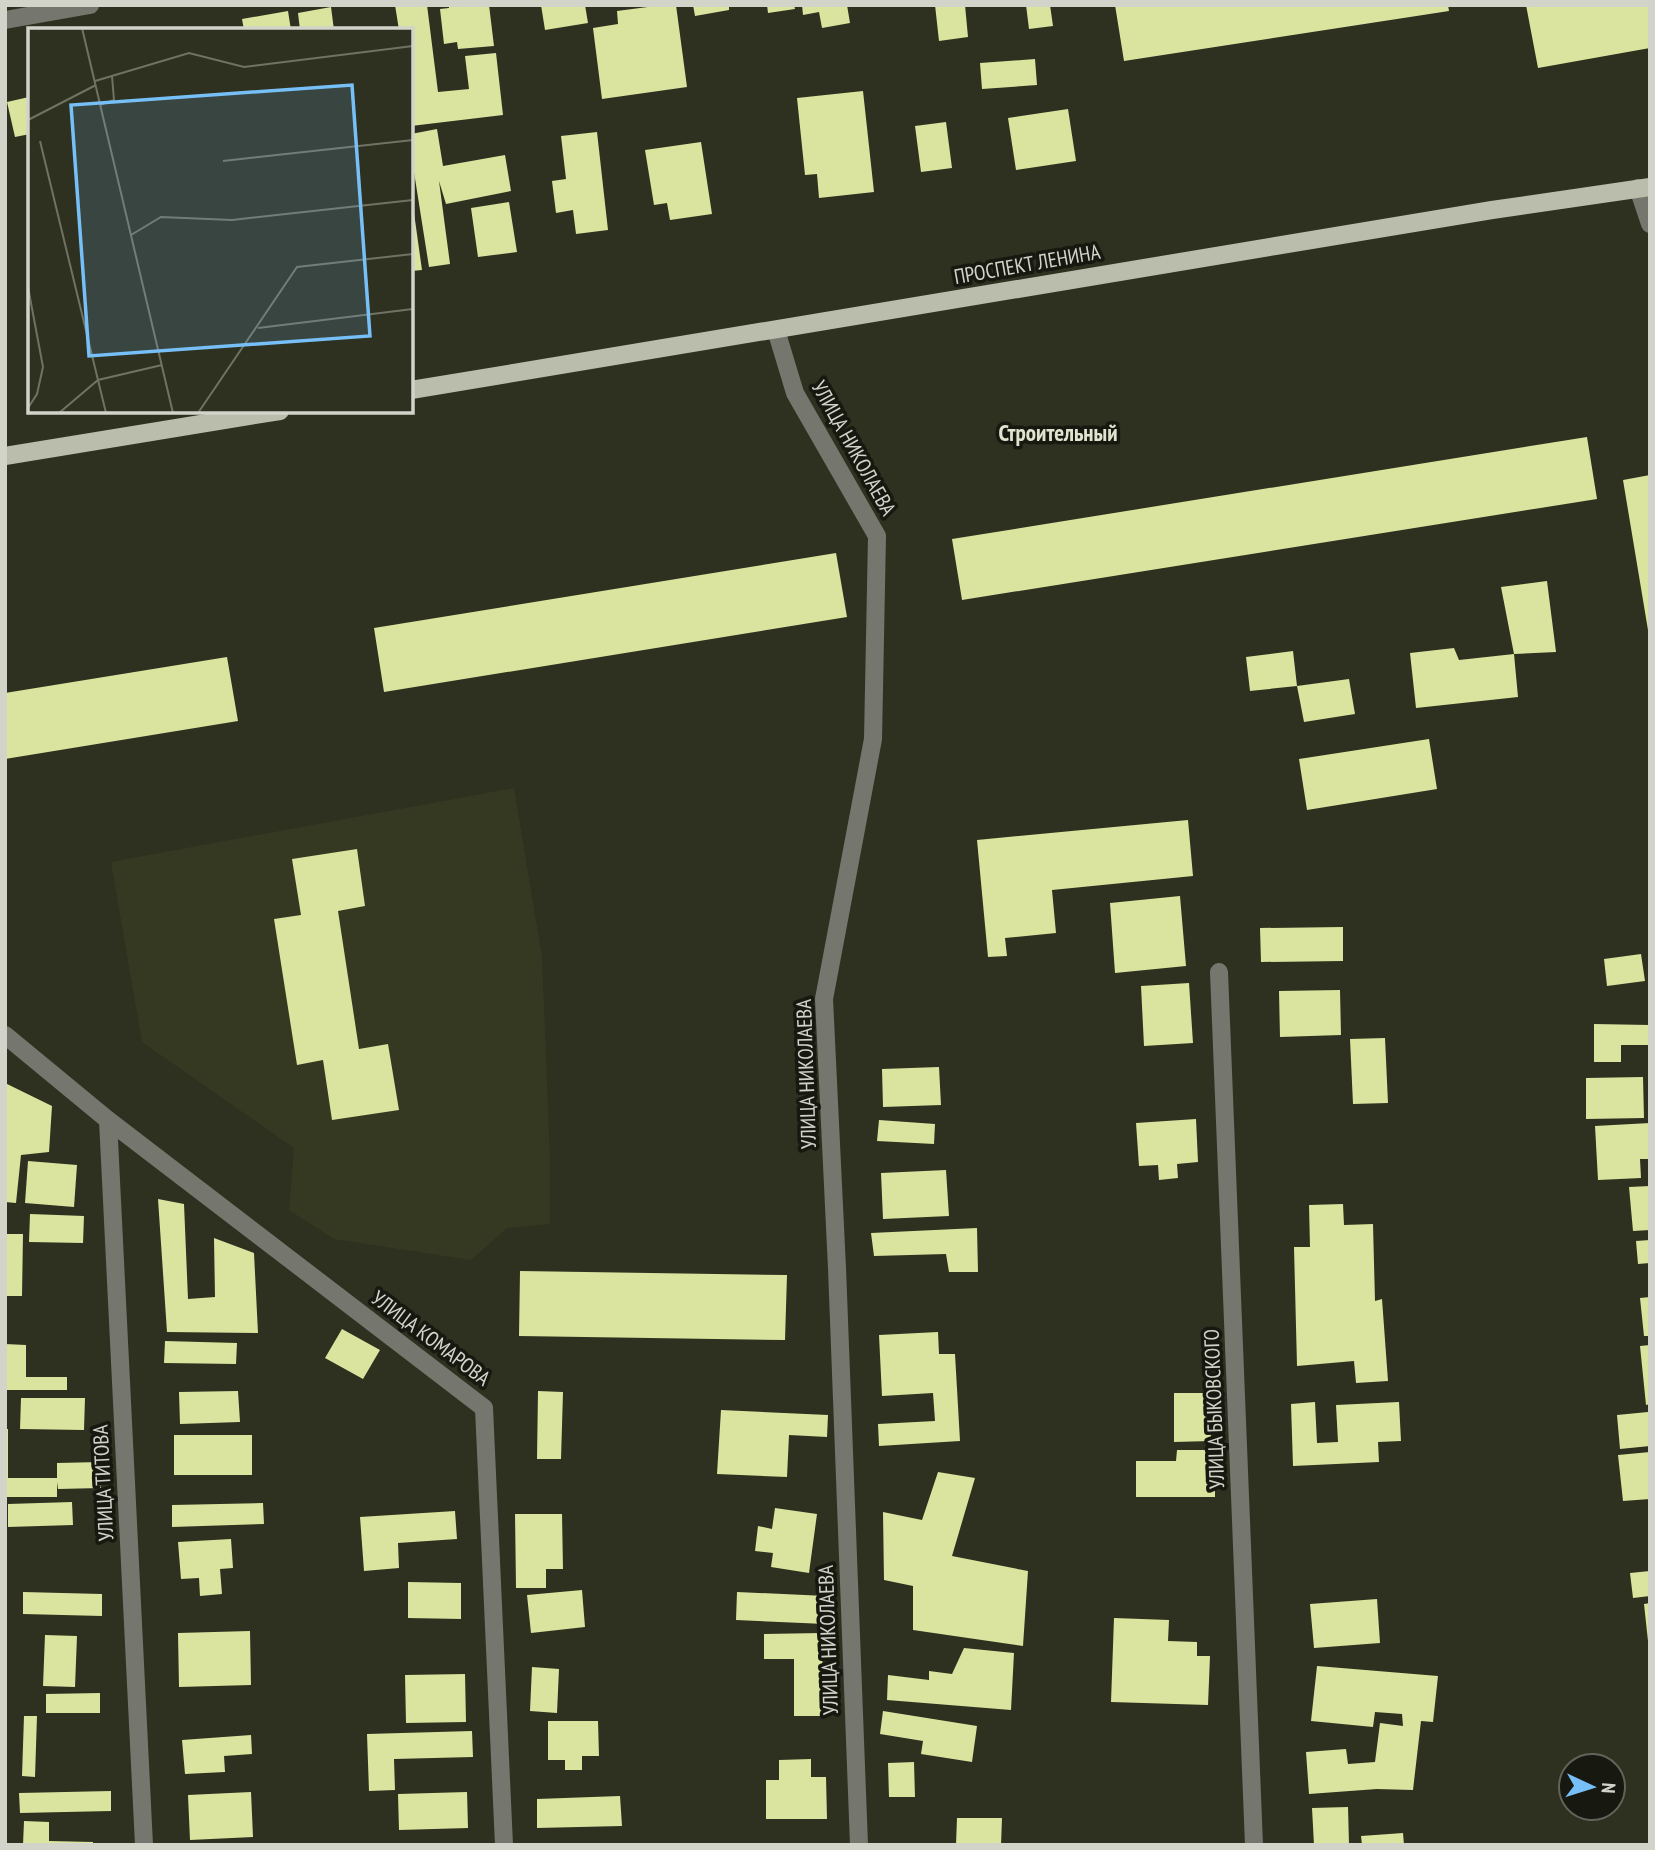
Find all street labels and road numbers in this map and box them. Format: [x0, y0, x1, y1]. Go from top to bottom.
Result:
street label: ПРОСПЕКТ ЛЕНИНА [952, 238, 1102, 290]
street label: УЛИЦА НИКОЛАЕВА [806, 376, 902, 520]
street label: УЛИЦА НИКОЛАЕВА [790, 999, 822, 1149]
street label: УЛИЦА КОМАРОВА [366, 1285, 496, 1392]
street label: УЛИЦА БЫКОВСКОГО [1198, 1329, 1230, 1489]
street label: УЛИЦА ТИТОВА [86, 1424, 120, 1542]
street label: УЛИЦА НИКОЛАЕВА [812, 1565, 844, 1715]

